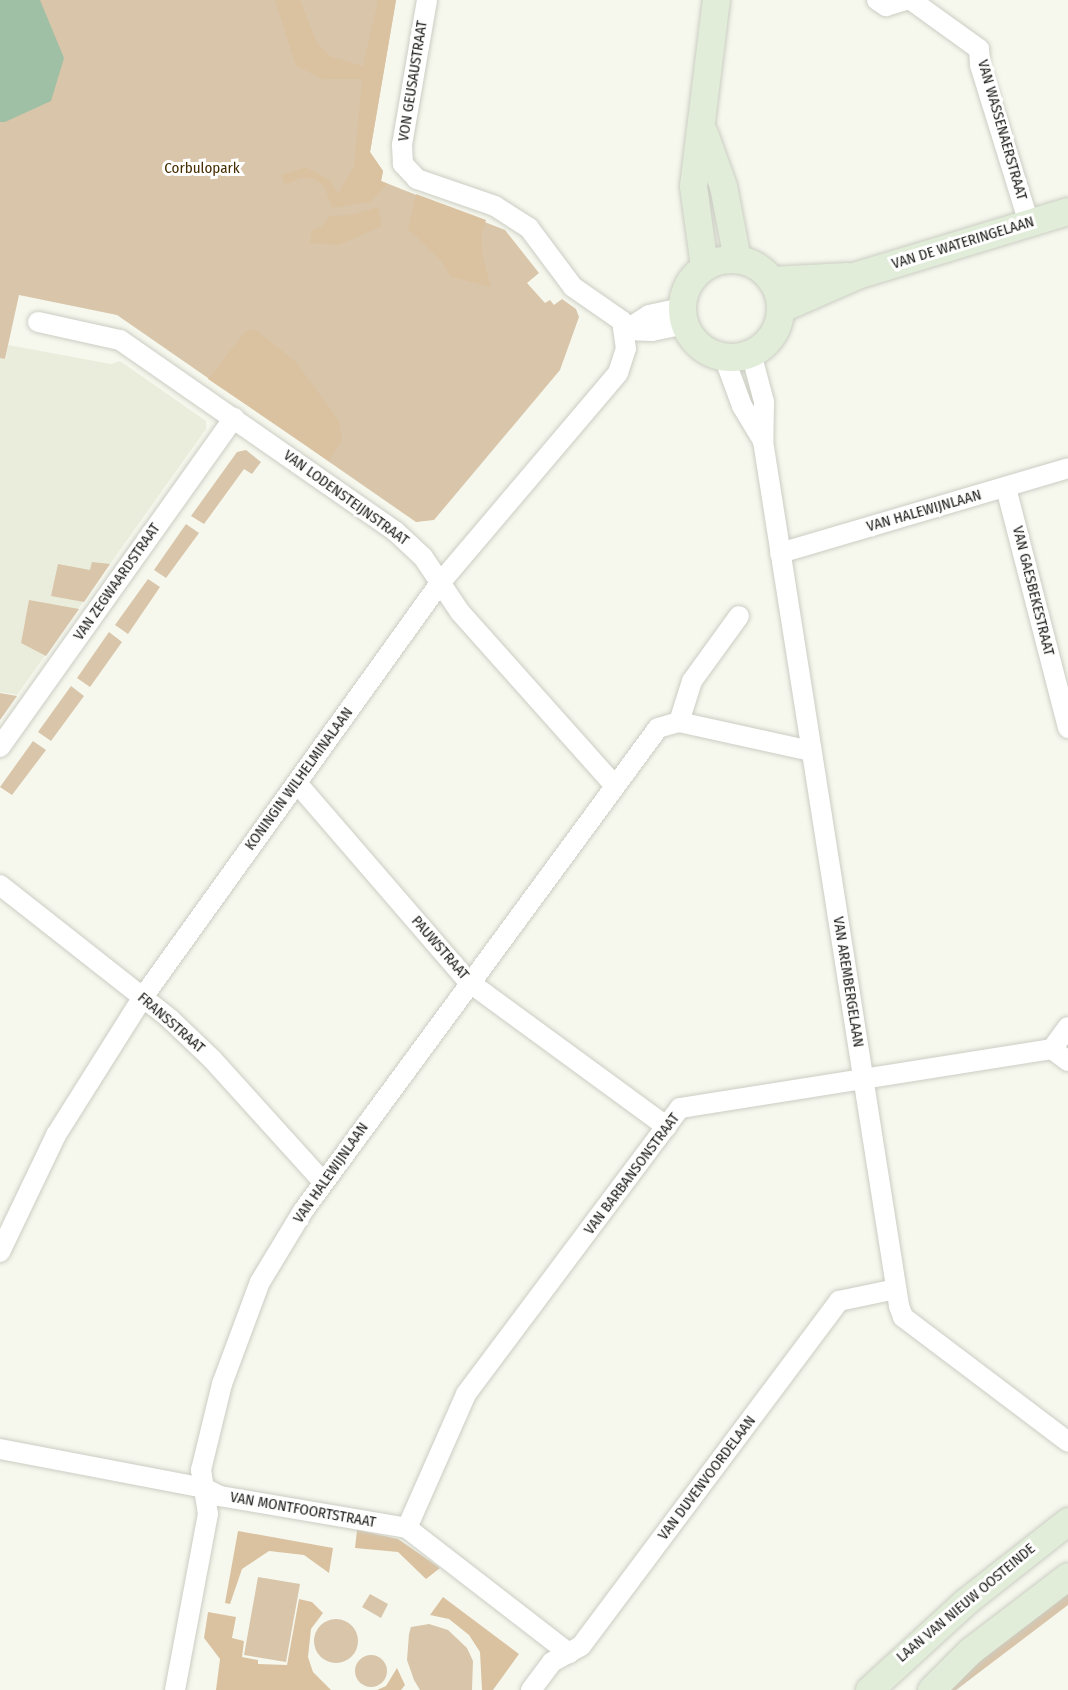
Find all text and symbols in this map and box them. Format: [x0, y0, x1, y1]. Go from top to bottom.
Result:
street label: VON GEUSAUSTRAAT [395, 19, 431, 143]
street label: VAN WASSENAERSTRAAT [973, 58, 1031, 202]
park label: Corbulopark [164, 160, 240, 178]
street label: VAN DE WATERINGELAAN [890, 213, 1036, 273]
street label: VAN LODENSTEIJNSTRAAT [280, 446, 412, 550]
street label: VAN HALEWIJNLAAN [865, 486, 983, 536]
street label: VAN ZEGWAARDSTRAAT [70, 520, 164, 644]
street label: VAN GAESBEKESTRAAT [1008, 524, 1058, 658]
street label: KONINGIN WILHELMINALAAN [241, 704, 357, 854]
street label: PAUWSTRAAT [407, 912, 473, 984]
street label: VAN AREMBERGELAAN [829, 915, 867, 1049]
street label: FRANSSTRAAT [134, 989, 208, 1057]
street label: VAN BARBANSONSTRAAT [580, 1110, 684, 1238]
street label: VAN HALEWIJNLAAN [290, 1119, 372, 1227]
street label: VAN DUVENVOORDELAAN [654, 1412, 760, 1544]
street label: VAN MONTFOORTSTRAAT [229, 1488, 377, 1532]
street label: LAAN VAN NIEUW OOSTEINDE [893, 1540, 1039, 1666]

